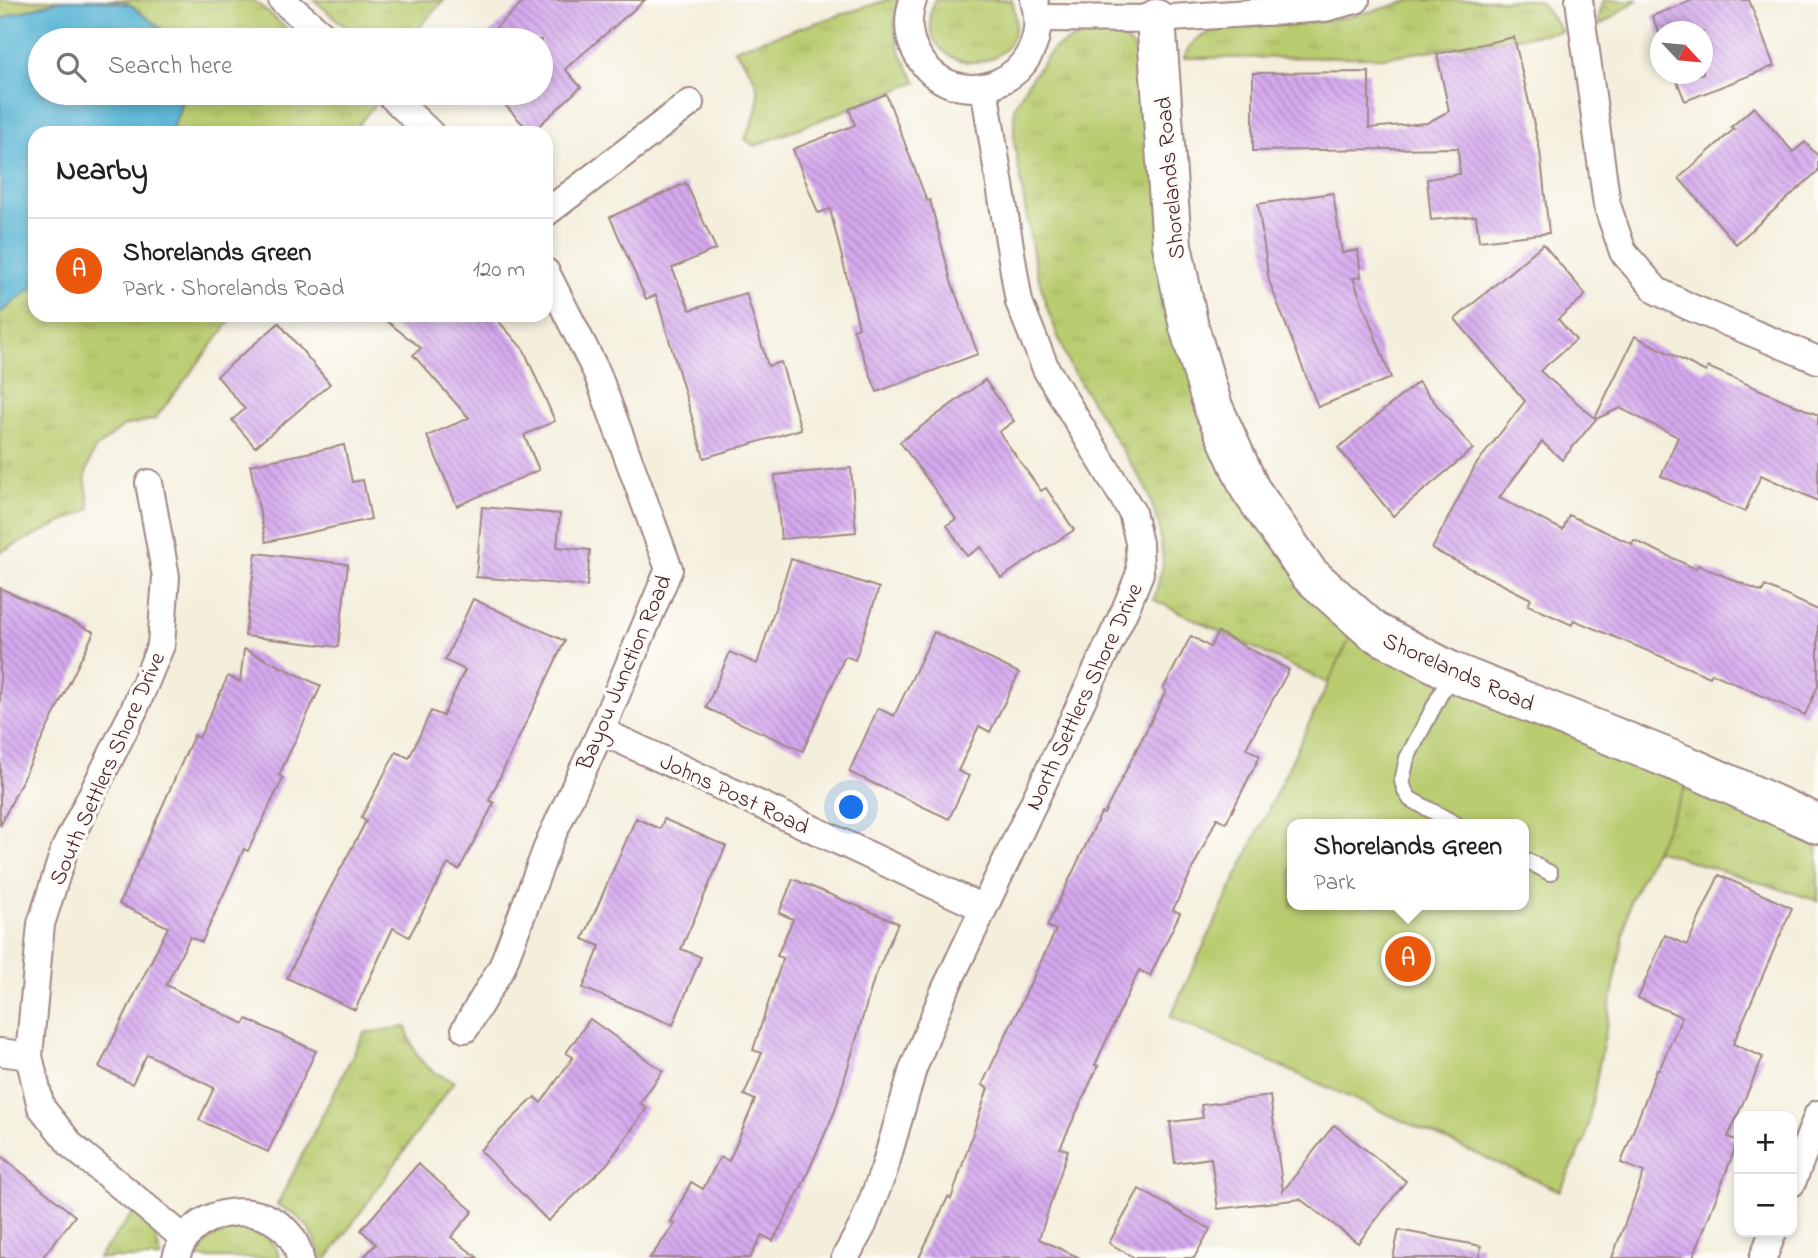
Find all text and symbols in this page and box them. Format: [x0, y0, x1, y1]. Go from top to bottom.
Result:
north arrow [1650, 21, 1713, 84]
search box [28, 28, 553, 105]
icon: search [52, 48, 90, 86]
text: Search here [108, 48, 233, 86]
street label: Shorelands Road [1148, 95, 1195, 260]
text: Nearby [56, 150, 148, 194]
text: Shorelands Green [123, 235, 311, 273]
text: A [72, 254, 86, 287]
text: 120 m [473, 254, 525, 287]
text: Park · Shorelands Road [123, 273, 344, 306]
street label: Bayou Junction Road [569, 570, 683, 777]
street label: North Settlers Shore Drive [1018, 577, 1153, 816]
street label: Shorelands Road [1377, 625, 1539, 722]
street label: South Settlers Shore Drive [42, 646, 175, 891]
street label: Johns Post Road [654, 746, 814, 844]
your location [834, 790, 868, 824]
popup [1287, 819, 1529, 910]
text: Shorelands Green [1314, 829, 1502, 867]
text: Park [1314, 867, 1355, 900]
pin: A [1385, 933, 1431, 985]
map controls [1734, 1111, 1797, 1237]
button: + [1734, 1111, 1797, 1174]
button: − [1734, 1174, 1797, 1237]

